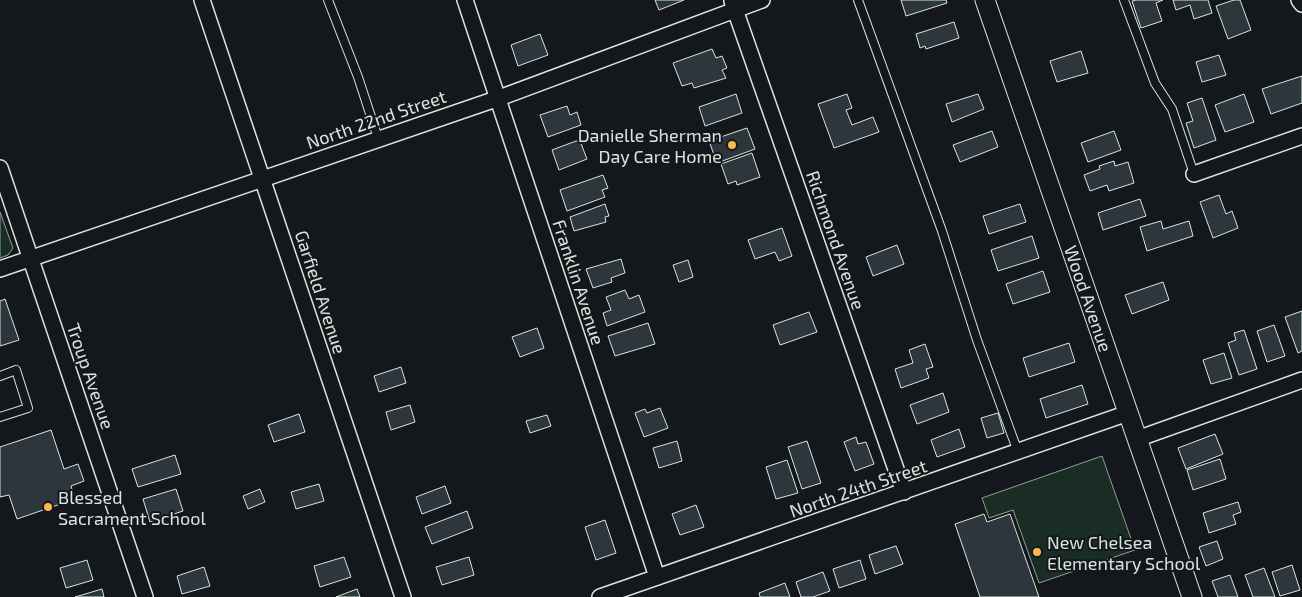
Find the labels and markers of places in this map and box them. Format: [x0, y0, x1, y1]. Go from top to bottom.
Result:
place label: Danielle Sherman Day Care Home [578, 124, 722, 167]
marker: Danielle Sherman Day Care Home [726, 139, 738, 151]
place label: Blessed Sacrament School [58, 486, 206, 529]
marker: Blessed Sacrament School [42, 501, 54, 513]
place label: New Chelsea Elementary School [1047, 531, 1201, 574]
marker: New Chelsea Elementary School [1031, 546, 1043, 558]

